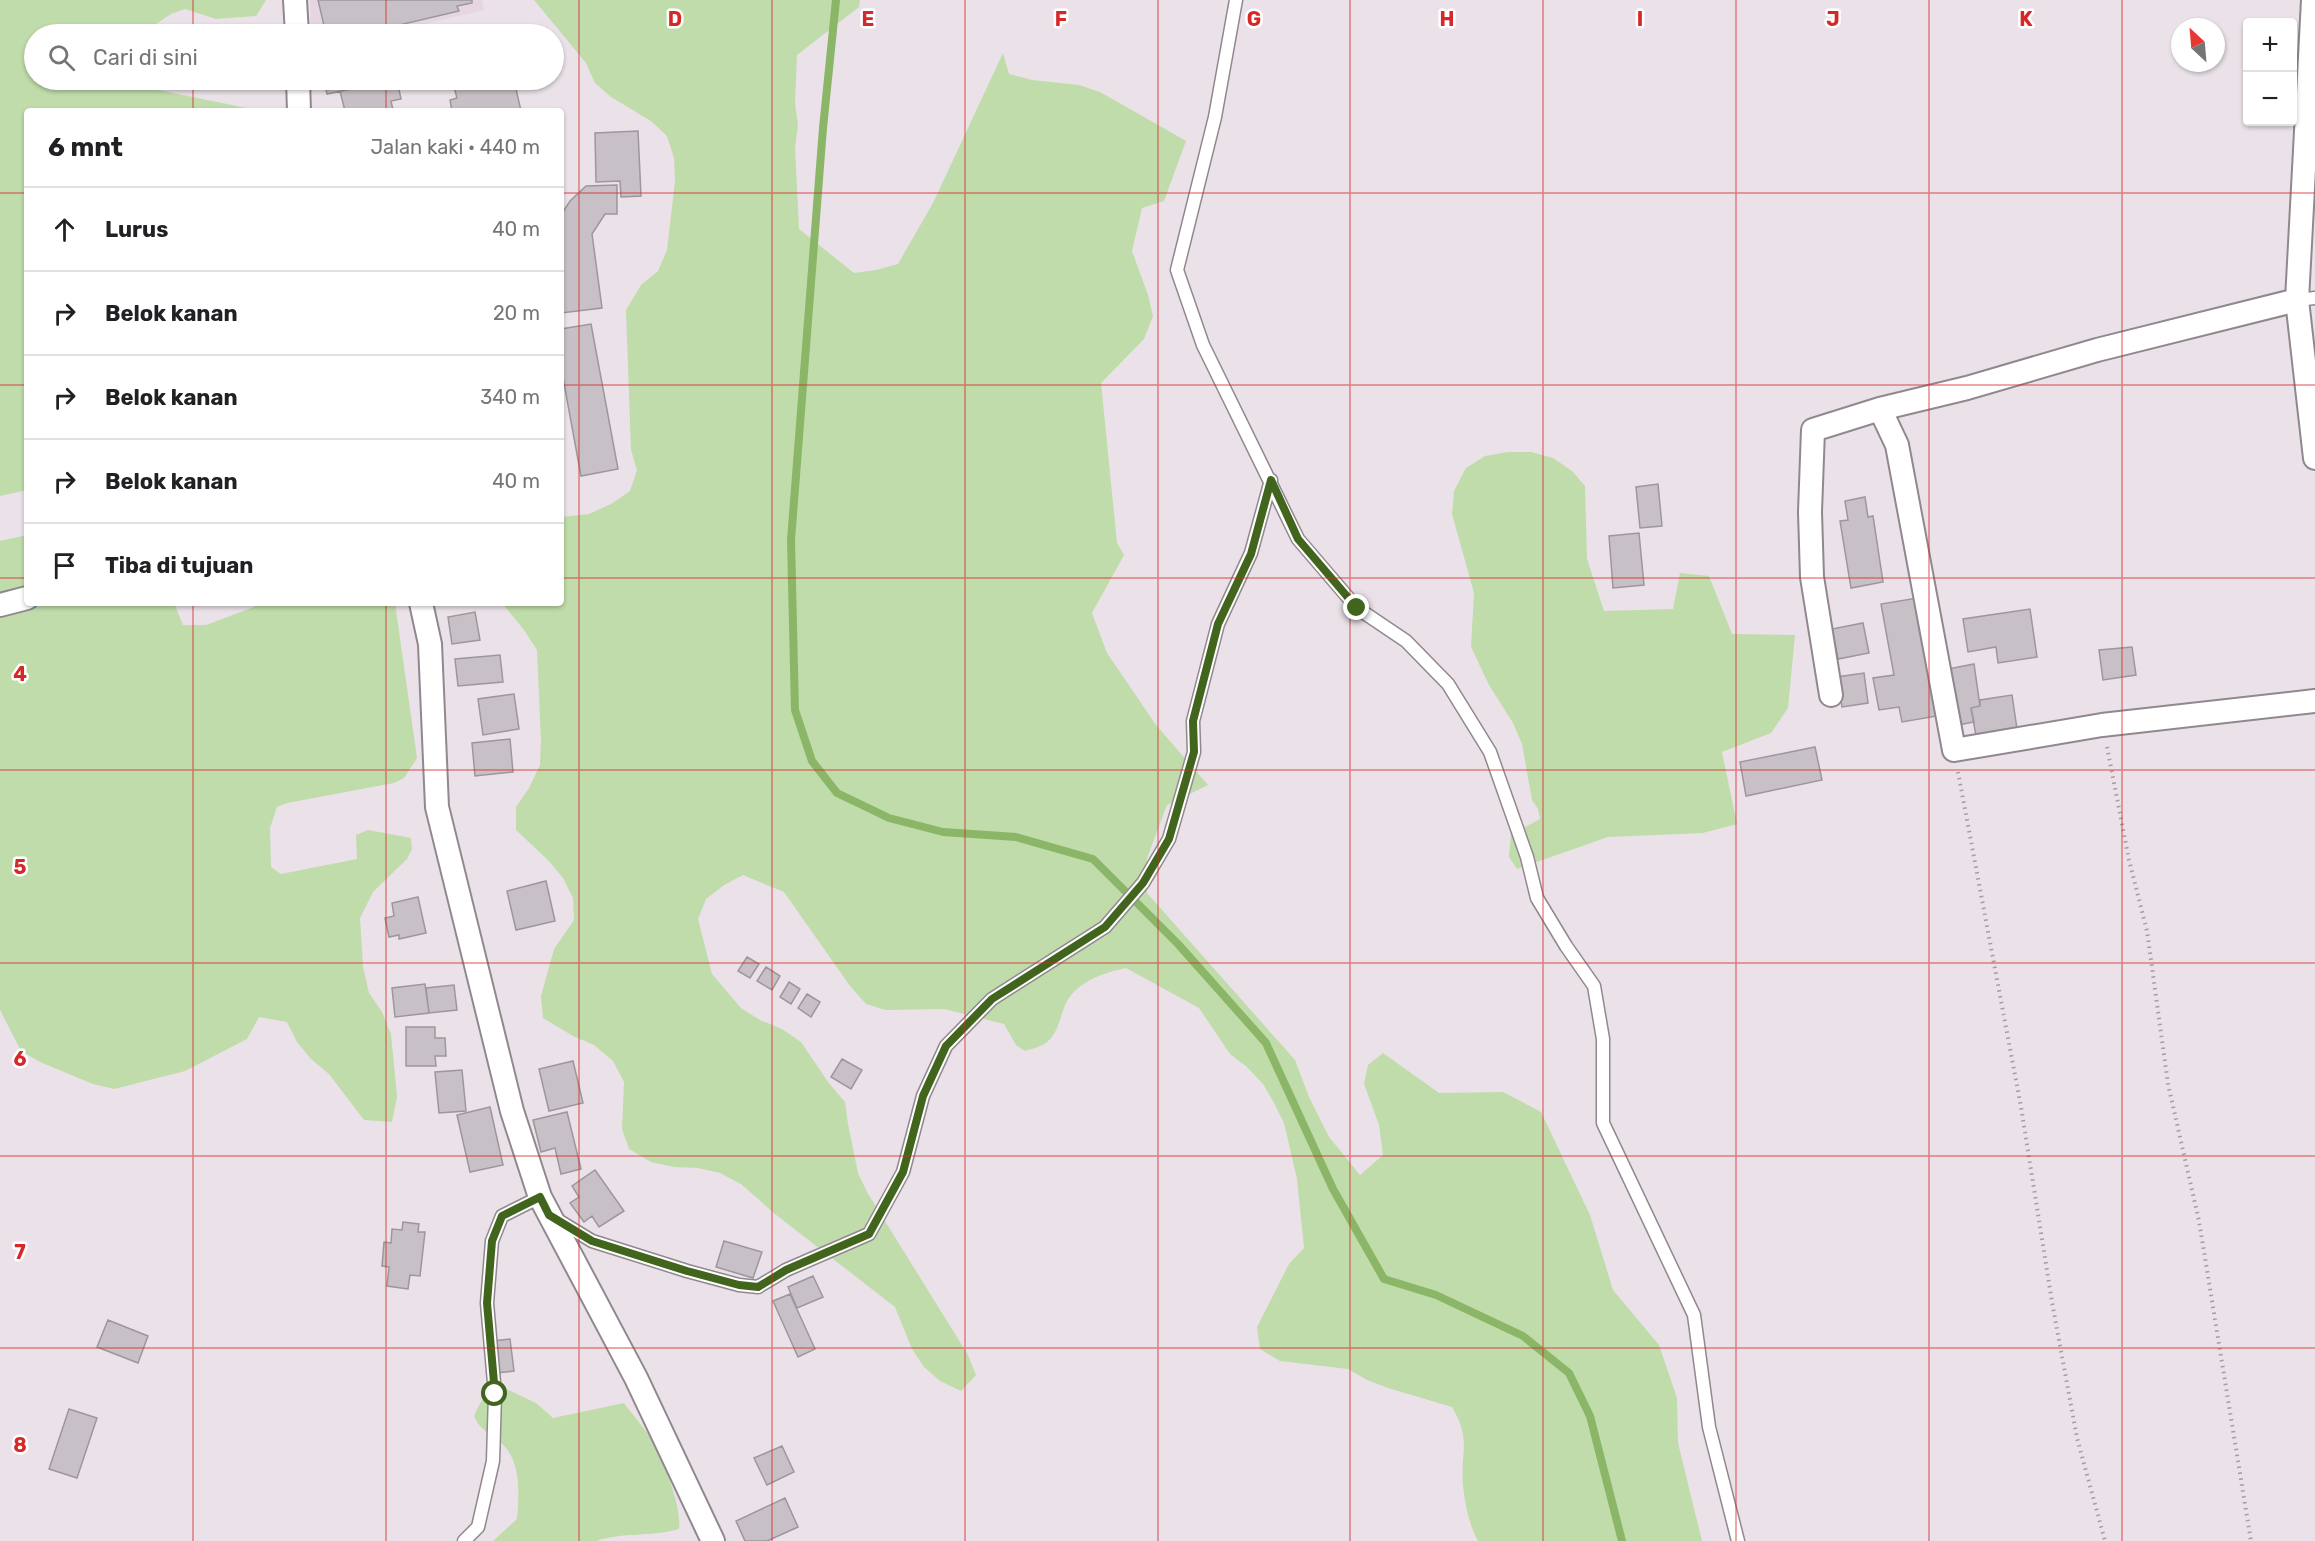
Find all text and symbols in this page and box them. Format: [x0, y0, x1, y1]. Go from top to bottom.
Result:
text: D [668, 7, 682, 31]
text: E [862, 7, 874, 31]
text: F [1055, 7, 1067, 31]
text: G [1247, 7, 1261, 31]
text: H [1440, 7, 1454, 31]
text: I [1637, 7, 1643, 31]
text: J [1826, 7, 1840, 31]
text: K [2019, 7, 2033, 31]
north arrow [2171, 18, 2225, 72]
map controls [2243, 18, 2297, 126]
button: + [2243, 18, 2297, 72]
search box [24, 24, 564, 90]
icon: search [45, 41, 78, 74]
text: Cari di sini [93, 44, 198, 71]
button: − [2243, 72, 2297, 126]
text: 6 mnt [48, 132, 123, 163]
text: Jalan kaki · 440 m [371, 135, 540, 159]
icon: ahead [48, 213, 81, 246]
text: Lurus [105, 216, 168, 243]
text: 40 m [492, 217, 540, 241]
icon: right [48, 297, 81, 330]
text: Belok kanan [105, 300, 238, 327]
text: 20 m [493, 301, 540, 325]
icon: right [48, 381, 81, 414]
text: Belok kanan [105, 384, 238, 411]
text: 340 m [480, 385, 540, 409]
icon: right [48, 465, 81, 498]
text: Belok kanan [105, 468, 238, 495]
text: 40 m [492, 469, 540, 493]
icon: arrive [48, 549, 81, 582]
text: Tiba di tujuan [105, 552, 253, 579]
route end [1343, 594, 1369, 620]
text: 4 [13, 662, 27, 686]
text: 5 [14, 855, 27, 879]
text: 6 [13, 1047, 27, 1071]
text: 7 [14, 1240, 26, 1264]
route start [481, 1380, 507, 1406]
text: 8 [13, 1433, 27, 1457]

